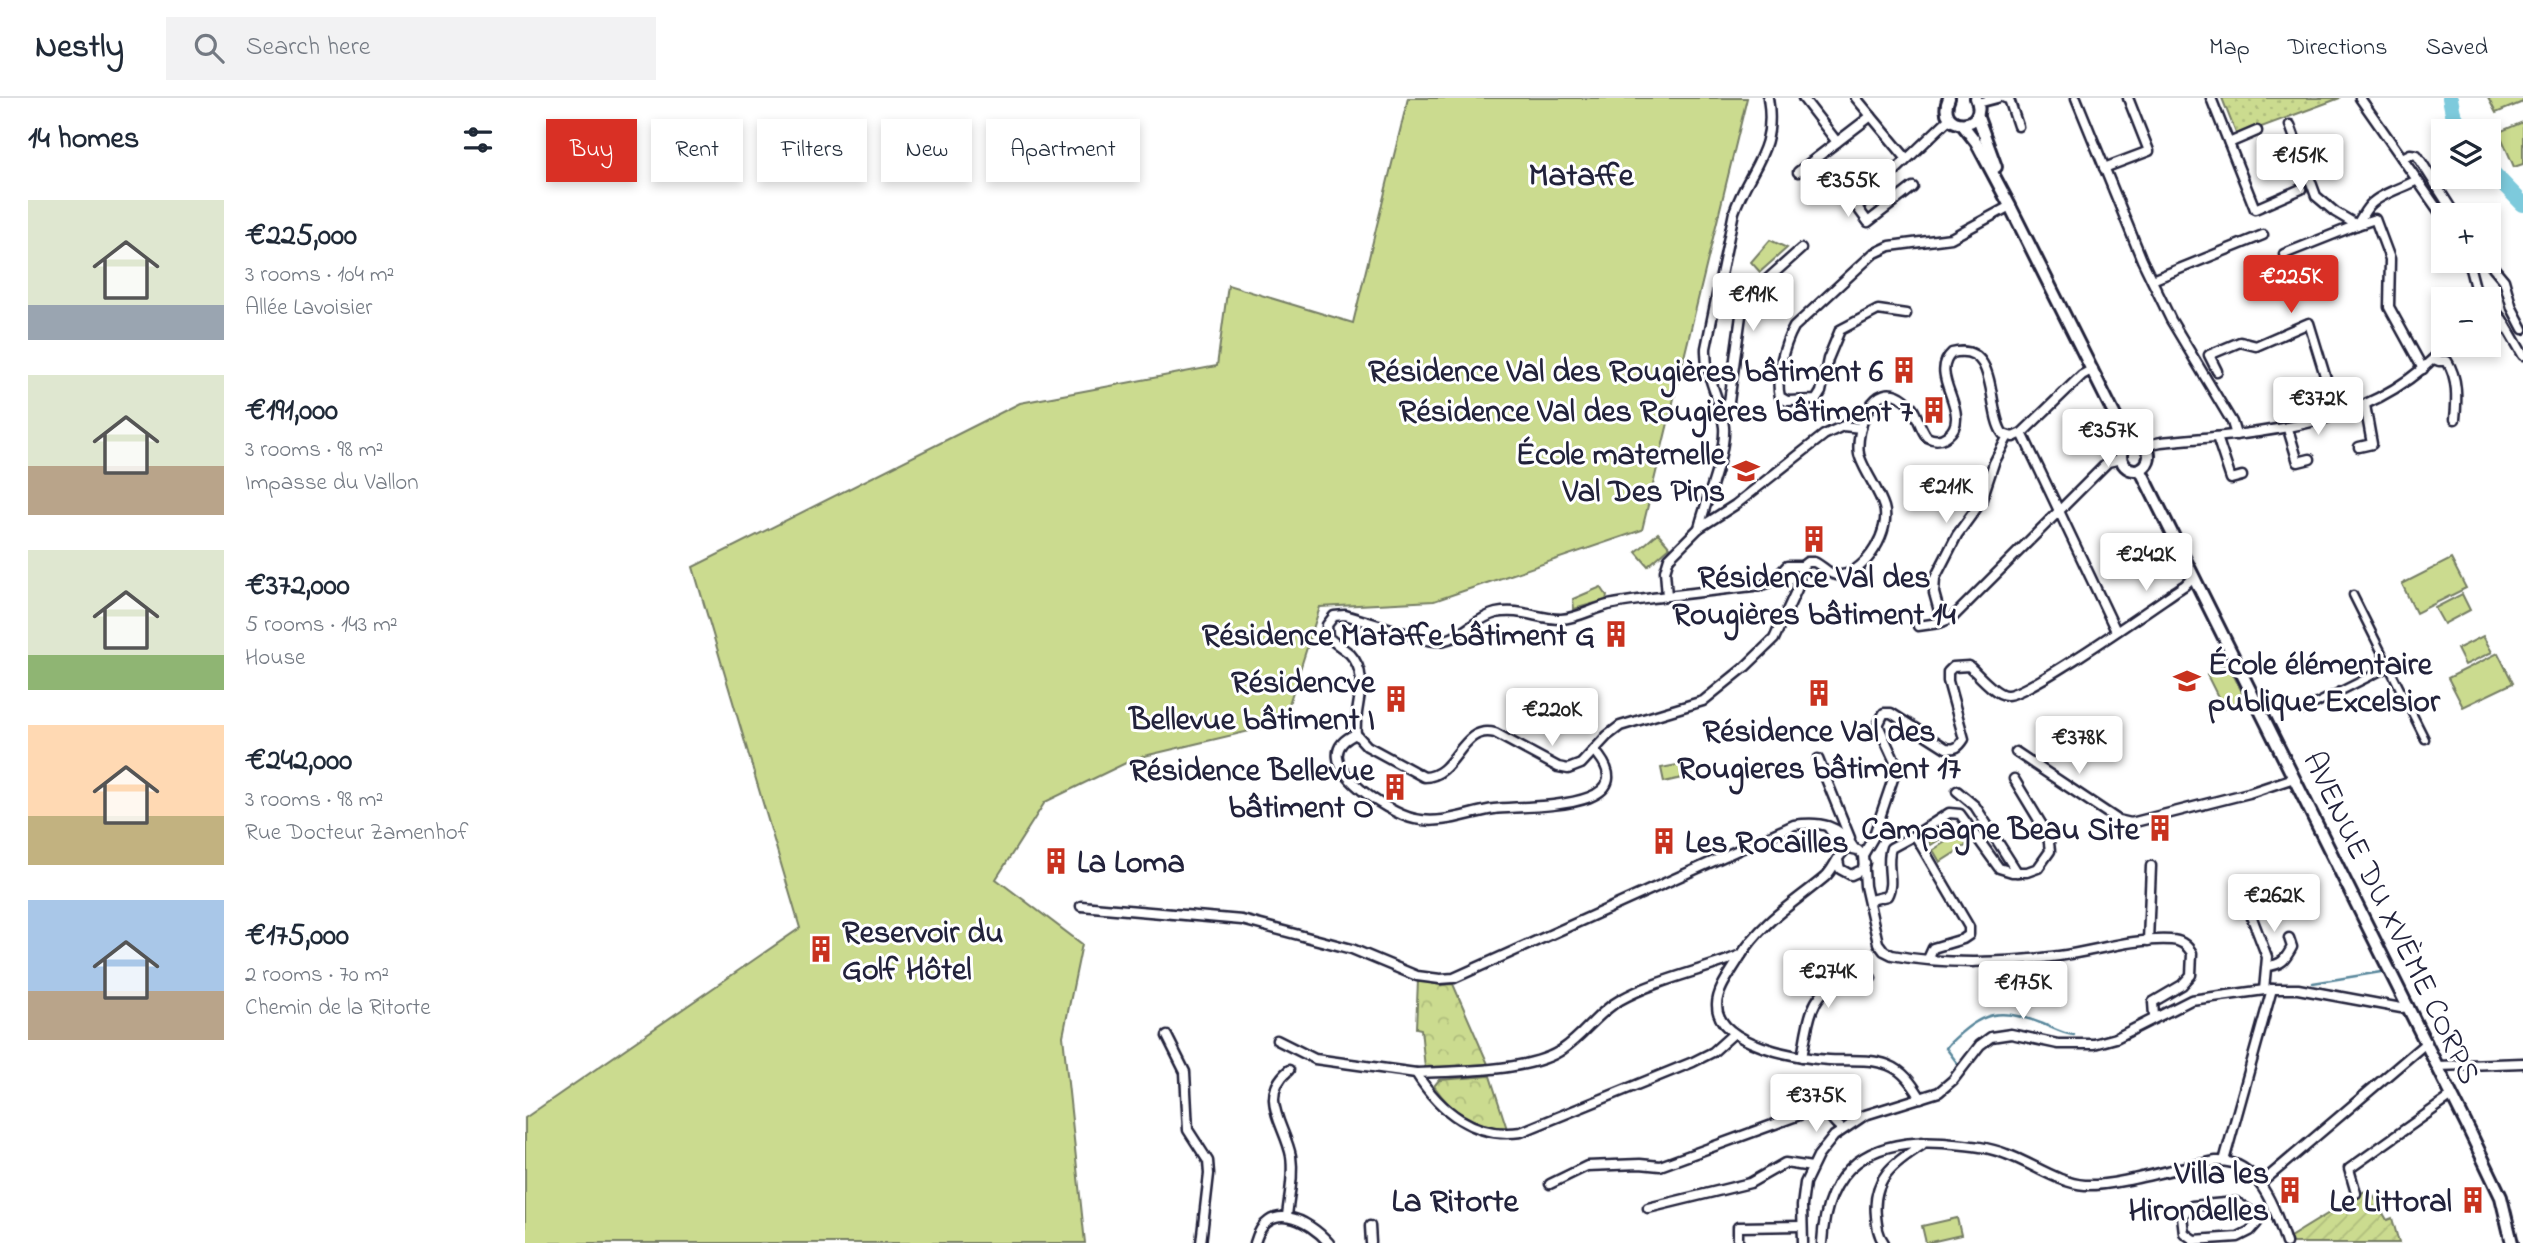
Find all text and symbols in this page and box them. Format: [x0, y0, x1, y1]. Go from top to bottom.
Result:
search box [166, 17, 656, 80]
text: Nestly [35, 24, 124, 72]
icon: search [190, 29, 228, 67]
text: Search here [246, 29, 370, 67]
text: Map [2209, 31, 2250, 66]
text: Directions [2288, 31, 2387, 66]
text: Saved [2425, 31, 2488, 66]
text: 14 homes [28, 118, 139, 162]
chip: Buy [546, 119, 637, 182]
chip: Rent [651, 119, 743, 182]
chip: Filters [757, 119, 867, 182]
chip: New [881, 119, 972, 182]
chip: Apartment [986, 119, 1140, 182]
map controls [2431, 119, 2501, 357]
button: layers [2431, 119, 2501, 189]
icon: filters [459, 121, 497, 159]
pin: €151K [2251, 134, 2349, 194]
text: €151K [2273, 140, 2327, 173]
district label: Mataffe [1528, 153, 1635, 201]
pin: €355K [1799, 159, 1897, 219]
text: €355K [1817, 165, 1880, 198]
button: + [2431, 203, 2501, 273]
text: €225,000 [245, 215, 357, 259]
icon: home [84, 228, 168, 312]
pin: €225K [2242, 256, 2340, 315]
text: 3 rooms · 104 m² [245, 259, 394, 292]
text: €225K [2259, 261, 2323, 294]
pin: €191K [1704, 274, 1802, 333]
text: €191K [1729, 279, 1777, 312]
button: − [2431, 287, 2501, 357]
text: Allée Lavoisier [245, 292, 372, 325]
place label: Résidence Val des Rougières bâtiment 6 [1368, 350, 1883, 398]
building icon: Résidence Val des Rougières bâtiment 6 [1889, 355, 1919, 385]
pin: €372K [2269, 378, 2367, 437]
text: €372K [2289, 383, 2347, 416]
text: €191,000 [245, 390, 338, 434]
place label: Résidence Val des Rougières bâtiment 7 [1399, 390, 1914, 438]
building icon: Résidence Val des Rougières bâtiment 7 [1919, 395, 1949, 425]
icon: home [84, 403, 168, 487]
pin: €357K [2059, 410, 2157, 469]
text: €357K [2078, 415, 2138, 448]
place label: École maternelle Val Des Pins [1516, 433, 1727, 517]
text: 3 rooms · 98 m² [245, 434, 383, 467]
school or university icon: École maternelle Val Des Pins [1731, 456, 1761, 486]
pin: €211K [1897, 466, 1995, 525]
text: Impasse du Vallon [245, 467, 419, 500]
text: €211K [1919, 471, 1973, 504]
building icon: Résidence Val des Rougières bâtiment 14 [1799, 524, 1829, 554]
pin: €242K [2097, 533, 2195, 593]
text: €242K [2116, 539, 2176, 572]
place label: Résidence Val des Rougières bâtiment 14 [1672, 556, 1956, 641]
text: €372,000 [245, 565, 350, 609]
icon: home [84, 578, 168, 662]
text: 5 rooms · 143 m² [245, 609, 398, 642]
place label: Résidence Mataffe bâtiment G [1202, 614, 1595, 661]
building icon: Résidence Mataffe bâtiment G [1601, 619, 1631, 649]
text: House [245, 642, 305, 675]
place label: École élémentaire publique Excelsior [2208, 643, 2441, 727]
place label: Résidencve Bellevue bâtiment I [1127, 661, 1377, 745]
school or university icon: École élémentaire publique Excelsior [2172, 666, 2202, 696]
building icon: Résidence Val des Rougieres bâtiment 17 [1804, 678, 1834, 708]
building icon: Résidencve Bellevue bâtiment I [1381, 684, 1411, 714]
pin: €220K [1503, 688, 1601, 748]
text: €220K [1522, 694, 1582, 727]
place label: Résidence Val des Rougieres bâtiment 17 [1677, 710, 1961, 795]
pin: €378K [2030, 716, 2128, 776]
text: €378K [2052, 722, 2106, 755]
text: €242,000 [245, 740, 352, 784]
street label: AVENUE DU XVÈME CORPS [2289, 744, 2491, 1093]
place label: Résidence Bellevue bâtiment O [1129, 749, 1376, 833]
icon: home [84, 753, 168, 837]
building icon: Résidence Bellevue bâtiment O [1380, 772, 1410, 802]
text: 3 rooms · 98 m² [245, 784, 383, 817]
place label: Campagne Beau Site [1861, 808, 2141, 856]
building icon: Campagne Beau Site [2145, 813, 2175, 843]
text: Rue Docteur Zamenhof [245, 817, 468, 850]
place label: Les Rocailles [1685, 821, 1848, 868]
building icon: Les Rocailles [1649, 826, 1679, 856]
place label: La Loma [1077, 841, 1185, 888]
building icon: La Loma [1041, 846, 1071, 876]
pin: €262K [2225, 874, 2323, 934]
text: €262K [2244, 880, 2304, 913]
place label: Reservoir du Golf Hôtel [842, 911, 1003, 995]
text: €175,000 [245, 915, 349, 959]
icon: home [84, 928, 168, 1012]
building icon: Reservoir du Golf Hôtel [806, 934, 836, 964]
pin: €274K [1779, 950, 1877, 1010]
text: €274K [1799, 956, 1857, 989]
text: 2 rooms · 70 m² [245, 959, 389, 992]
pin: €175K [1974, 962, 2072, 1021]
text: €175K [1994, 967, 2052, 1000]
text: Chemin de la Ritorte [245, 992, 431, 1025]
pin: €375K [1767, 1074, 1865, 1134]
text: €375K [1786, 1080, 1846, 1113]
place label: Villa les Hirondelles [2129, 1152, 2269, 1236]
building icon: Villa les Hirondelles [2275, 1175, 2305, 1205]
district label: La Ritorte [1392, 1179, 1520, 1227]
place label: Le Littoral [2330, 1180, 2452, 1227]
building icon: Le Littoral [2458, 1185, 2488, 1215]

